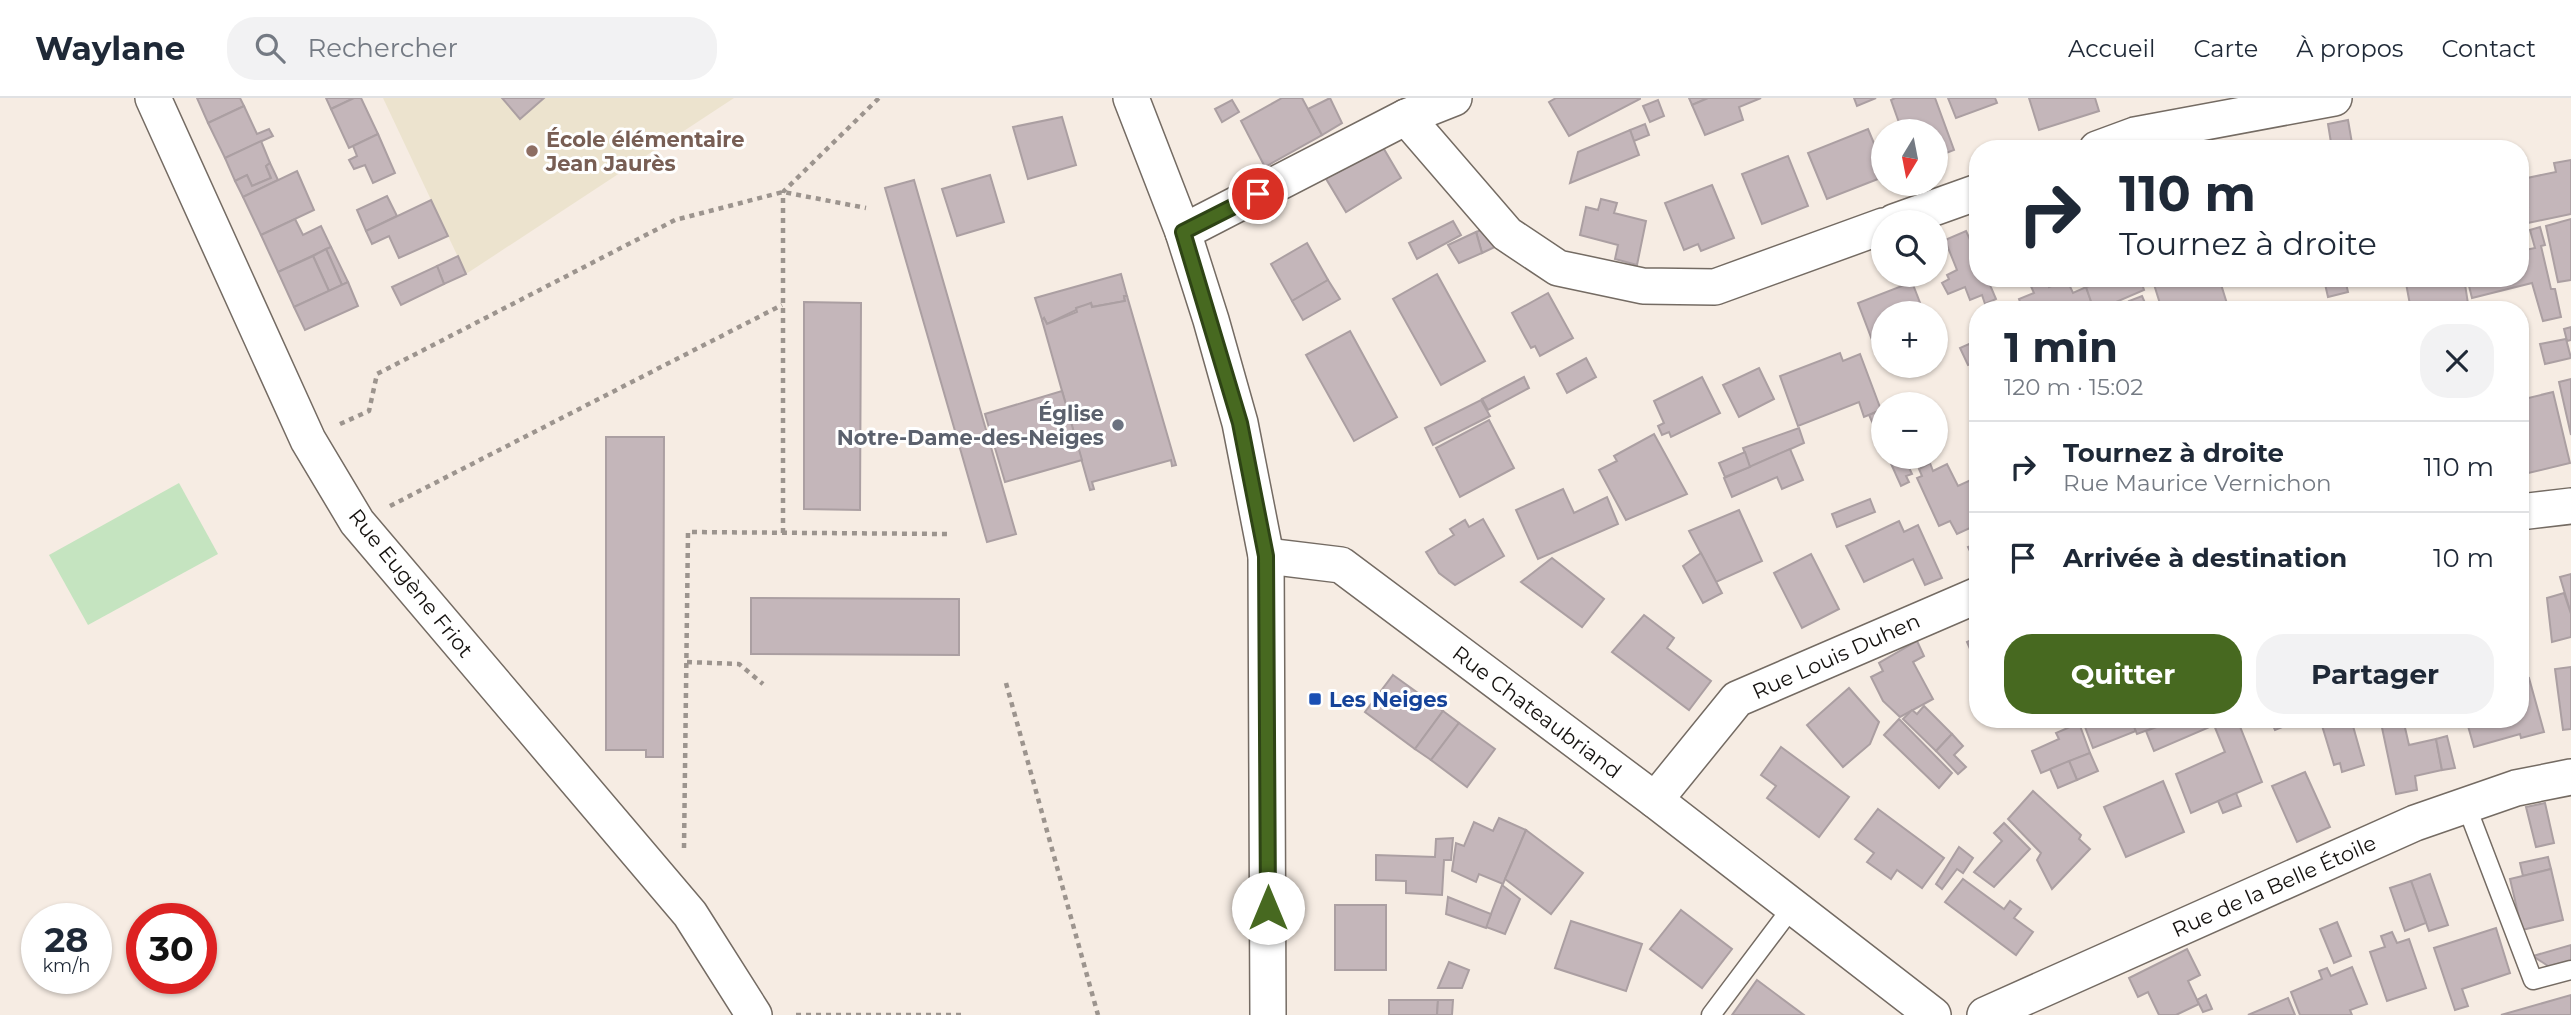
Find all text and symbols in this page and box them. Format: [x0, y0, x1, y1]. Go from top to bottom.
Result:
search box [227, 17, 717, 80]
text: Waylane [35, 28, 185, 68]
icon: search [251, 29, 289, 67]
text: Rechercher [307, 32, 458, 64]
text: Accueil [2068, 34, 2155, 63]
text: Carte [2193, 34, 2258, 63]
text: À propos [2296, 34, 2403, 63]
text: Contact [2441, 34, 2536, 63]
north arrow [1871, 119, 1948, 196]
map controls [1871, 119, 1948, 469]
place label: École élémentaire Jean Jaurès [545, 127, 744, 176]
marker: École élémentaire Jean Jaurès [524, 143, 540, 159]
pin [1228, 164, 1288, 224]
text: 110 m [2119, 164, 2256, 223]
icon: right [2004, 168, 2095, 259]
icon: arrive [1239, 175, 1277, 213]
button: search [1871, 210, 1948, 287]
text: Tournez à droite [2119, 224, 2377, 263]
button: + [1871, 301, 1948, 378]
text: 1 min [2004, 321, 2118, 373]
button: close [2420, 324, 2494, 398]
text: 120 m · 15:02 [2004, 373, 2143, 401]
button: − [1871, 392, 1948, 469]
place label: Église Notre-Dame-des-Neiges [837, 401, 1104, 450]
marker: Église Notre-Dame-des-Neiges [1110, 417, 1126, 433]
text: Tournez à droite [2063, 437, 2284, 469]
icon: right [2004, 448, 2042, 486]
text: 110 m [2424, 451, 2494, 483]
text: Rue Maurice Vernichon [2063, 469, 2332, 497]
street label: Rue Eugène Friot [344, 504, 478, 662]
icon: arrive [2004, 539, 2042, 577]
text: Arrivée à destination [2063, 542, 2347, 574]
text: 10 m [2433, 542, 2494, 574]
street label: Rue Louis Duhen [1748, 608, 1924, 704]
button: Quitter [2004, 634, 2242, 714]
button: Partager [2256, 634, 2494, 714]
street label: Rue Chateaubriand [1448, 640, 1626, 784]
place label: Les Neiges [1329, 687, 1448, 712]
marker: Les Neiges [1307, 691, 1323, 707]
street label: Rue de la Belle Étoile [2168, 830, 2380, 942]
position arrow [1231, 871, 1305, 945]
speed limit sign: 30 [126, 903, 217, 994]
text: 28 [45, 918, 88, 961]
text: km/h [42, 955, 91, 977]

